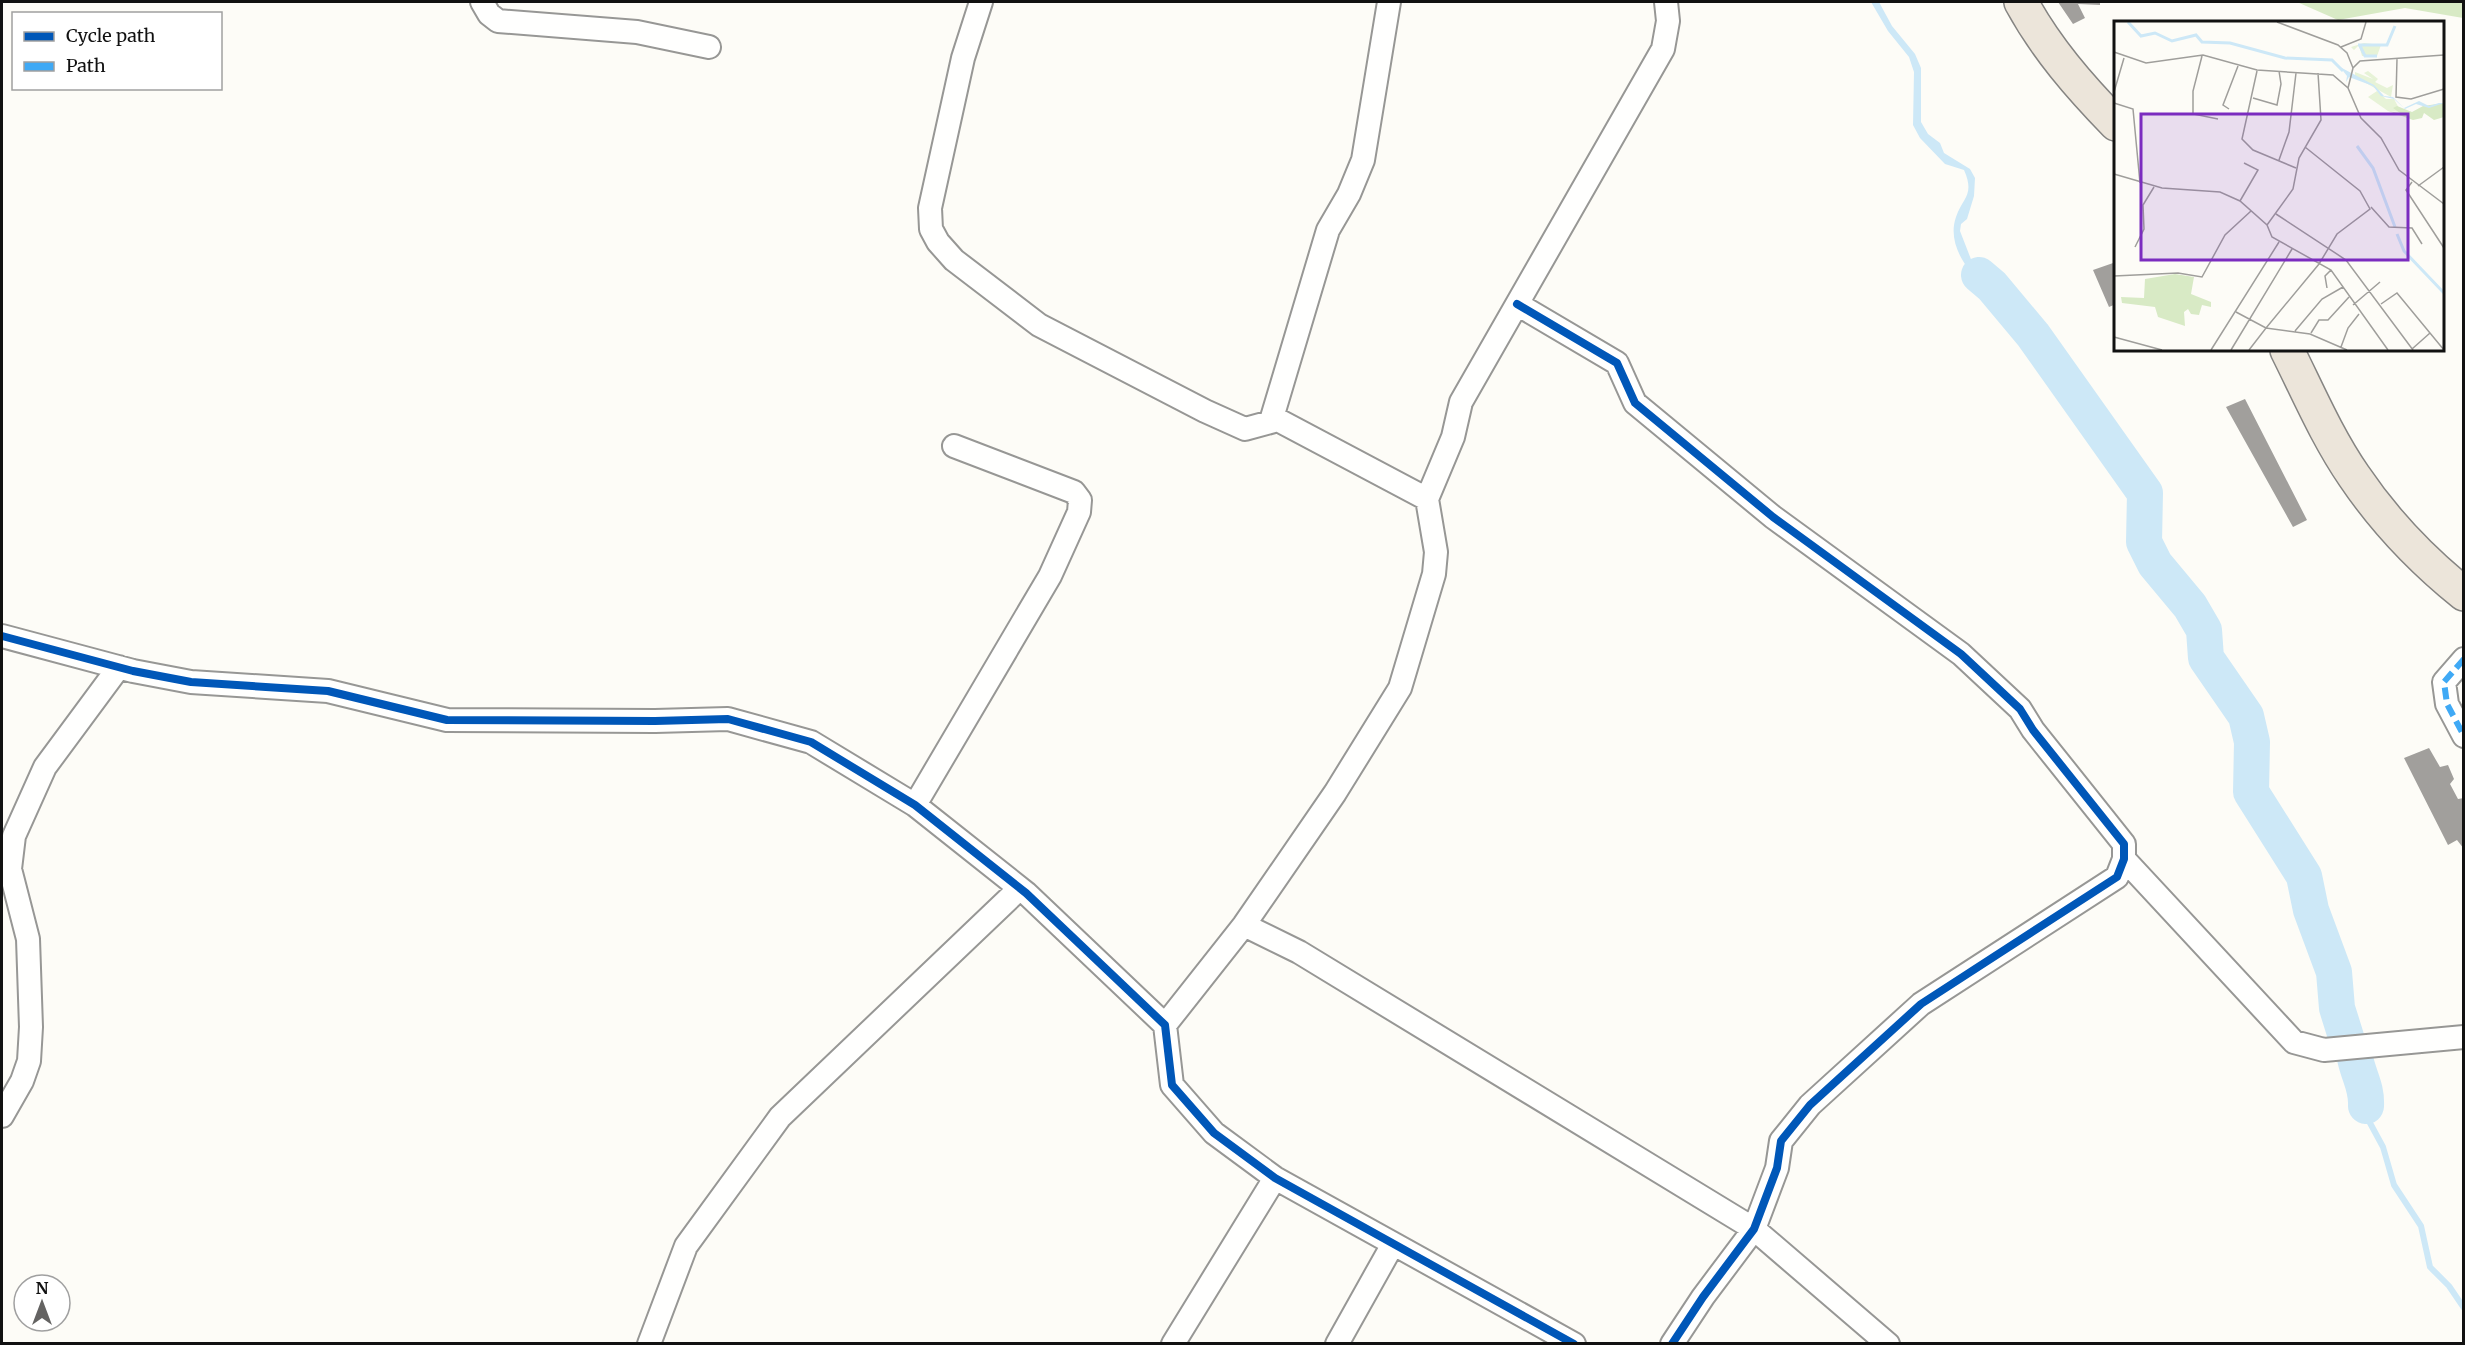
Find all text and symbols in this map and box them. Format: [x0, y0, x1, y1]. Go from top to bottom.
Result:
legend [12, 12, 222, 90]
inset map [2114, 21, 2444, 351]
text: Cycle path [66, 24, 156, 47]
text: Path [66, 54, 106, 77]
north arrow [12, 1273, 72, 1333]
text: N [36, 1278, 49, 1298]

